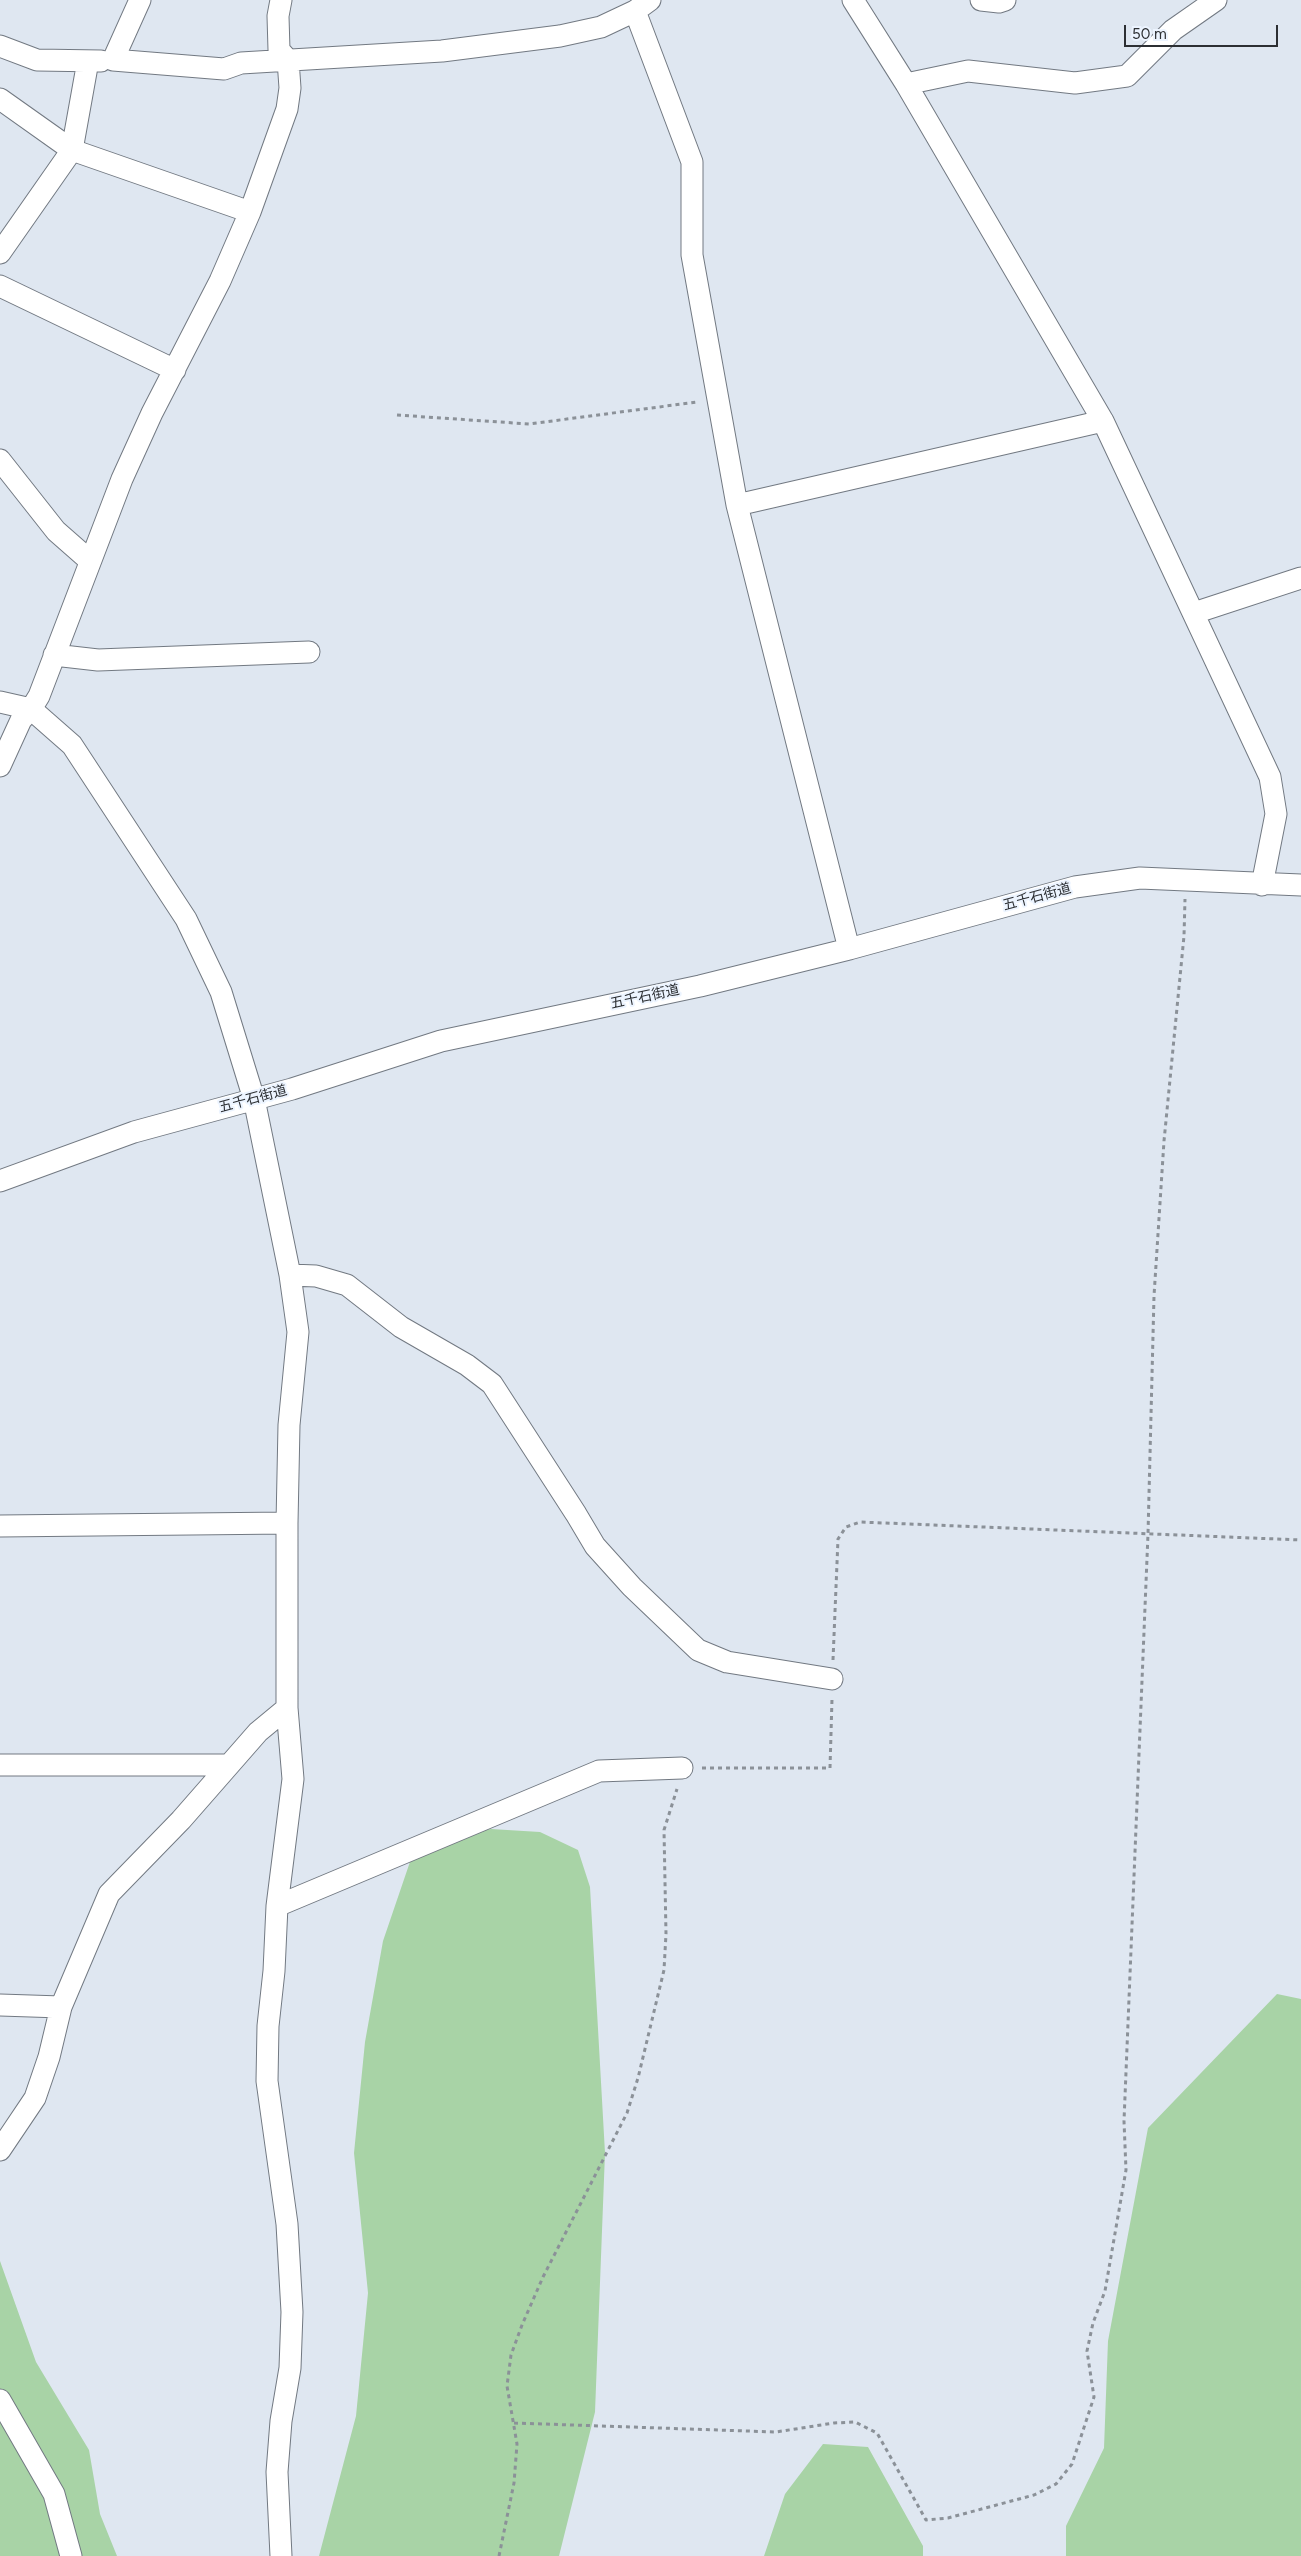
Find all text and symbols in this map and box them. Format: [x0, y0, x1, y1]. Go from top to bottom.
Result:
scale bar [1126, 15, 1280, 47]
text: 50 m [1132, 25, 1167, 43]
street label: 五千石街道 [1001, 880, 1073, 914]
street label: 五千石街道 [609, 982, 681, 1012]
street label: 五千石街道 [217, 1082, 289, 1116]

